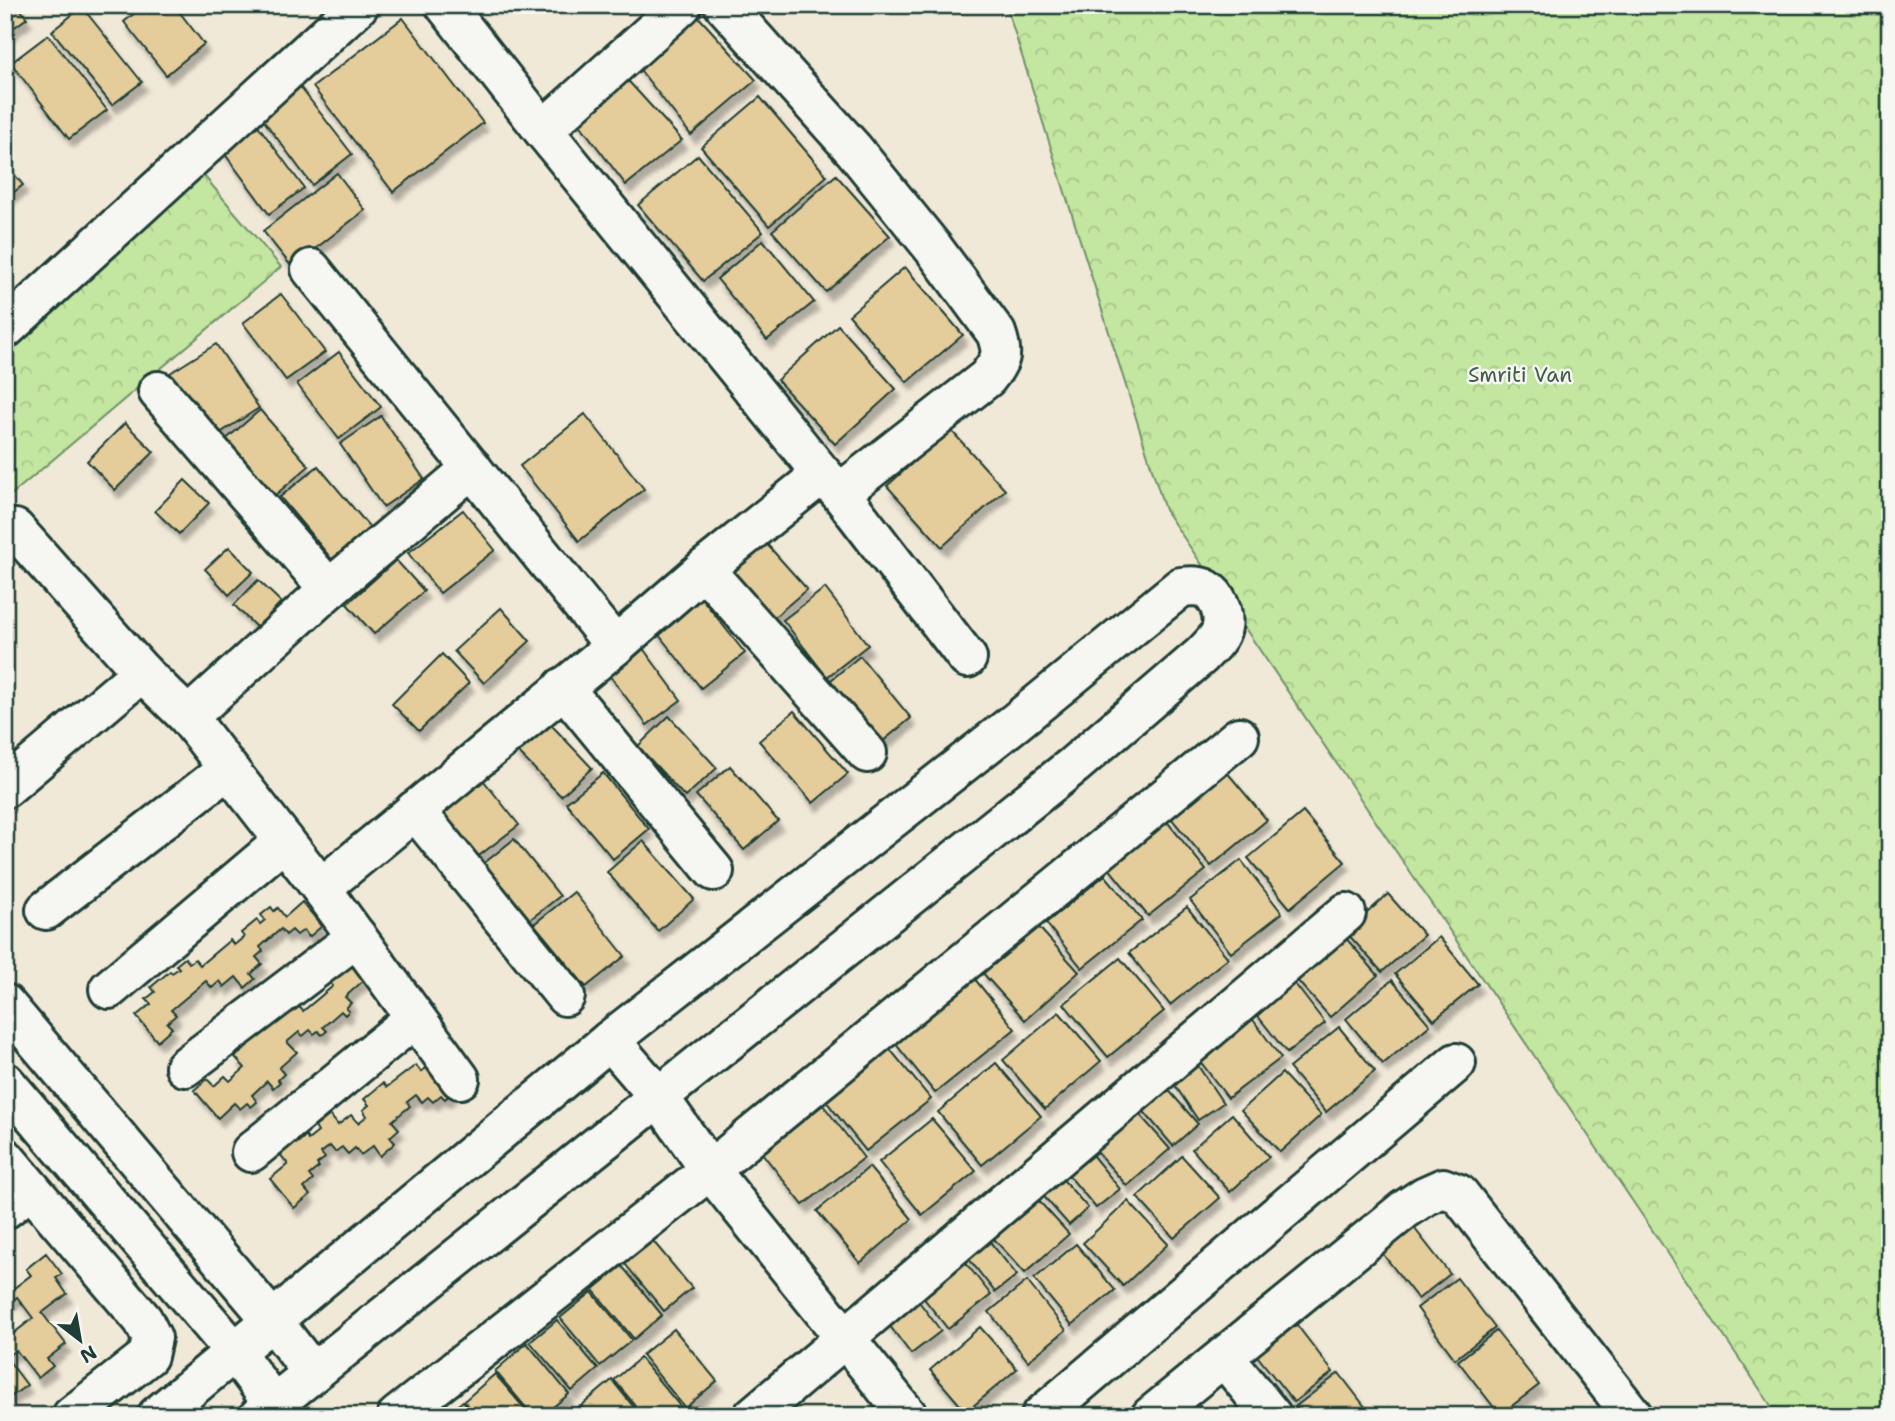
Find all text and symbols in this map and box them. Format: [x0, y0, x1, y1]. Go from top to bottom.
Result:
park label: Smriti Van [1468, 361, 1572, 389]
north arrow [46, 1306, 116, 1376]
text: N [76, 1340, 101, 1369]

